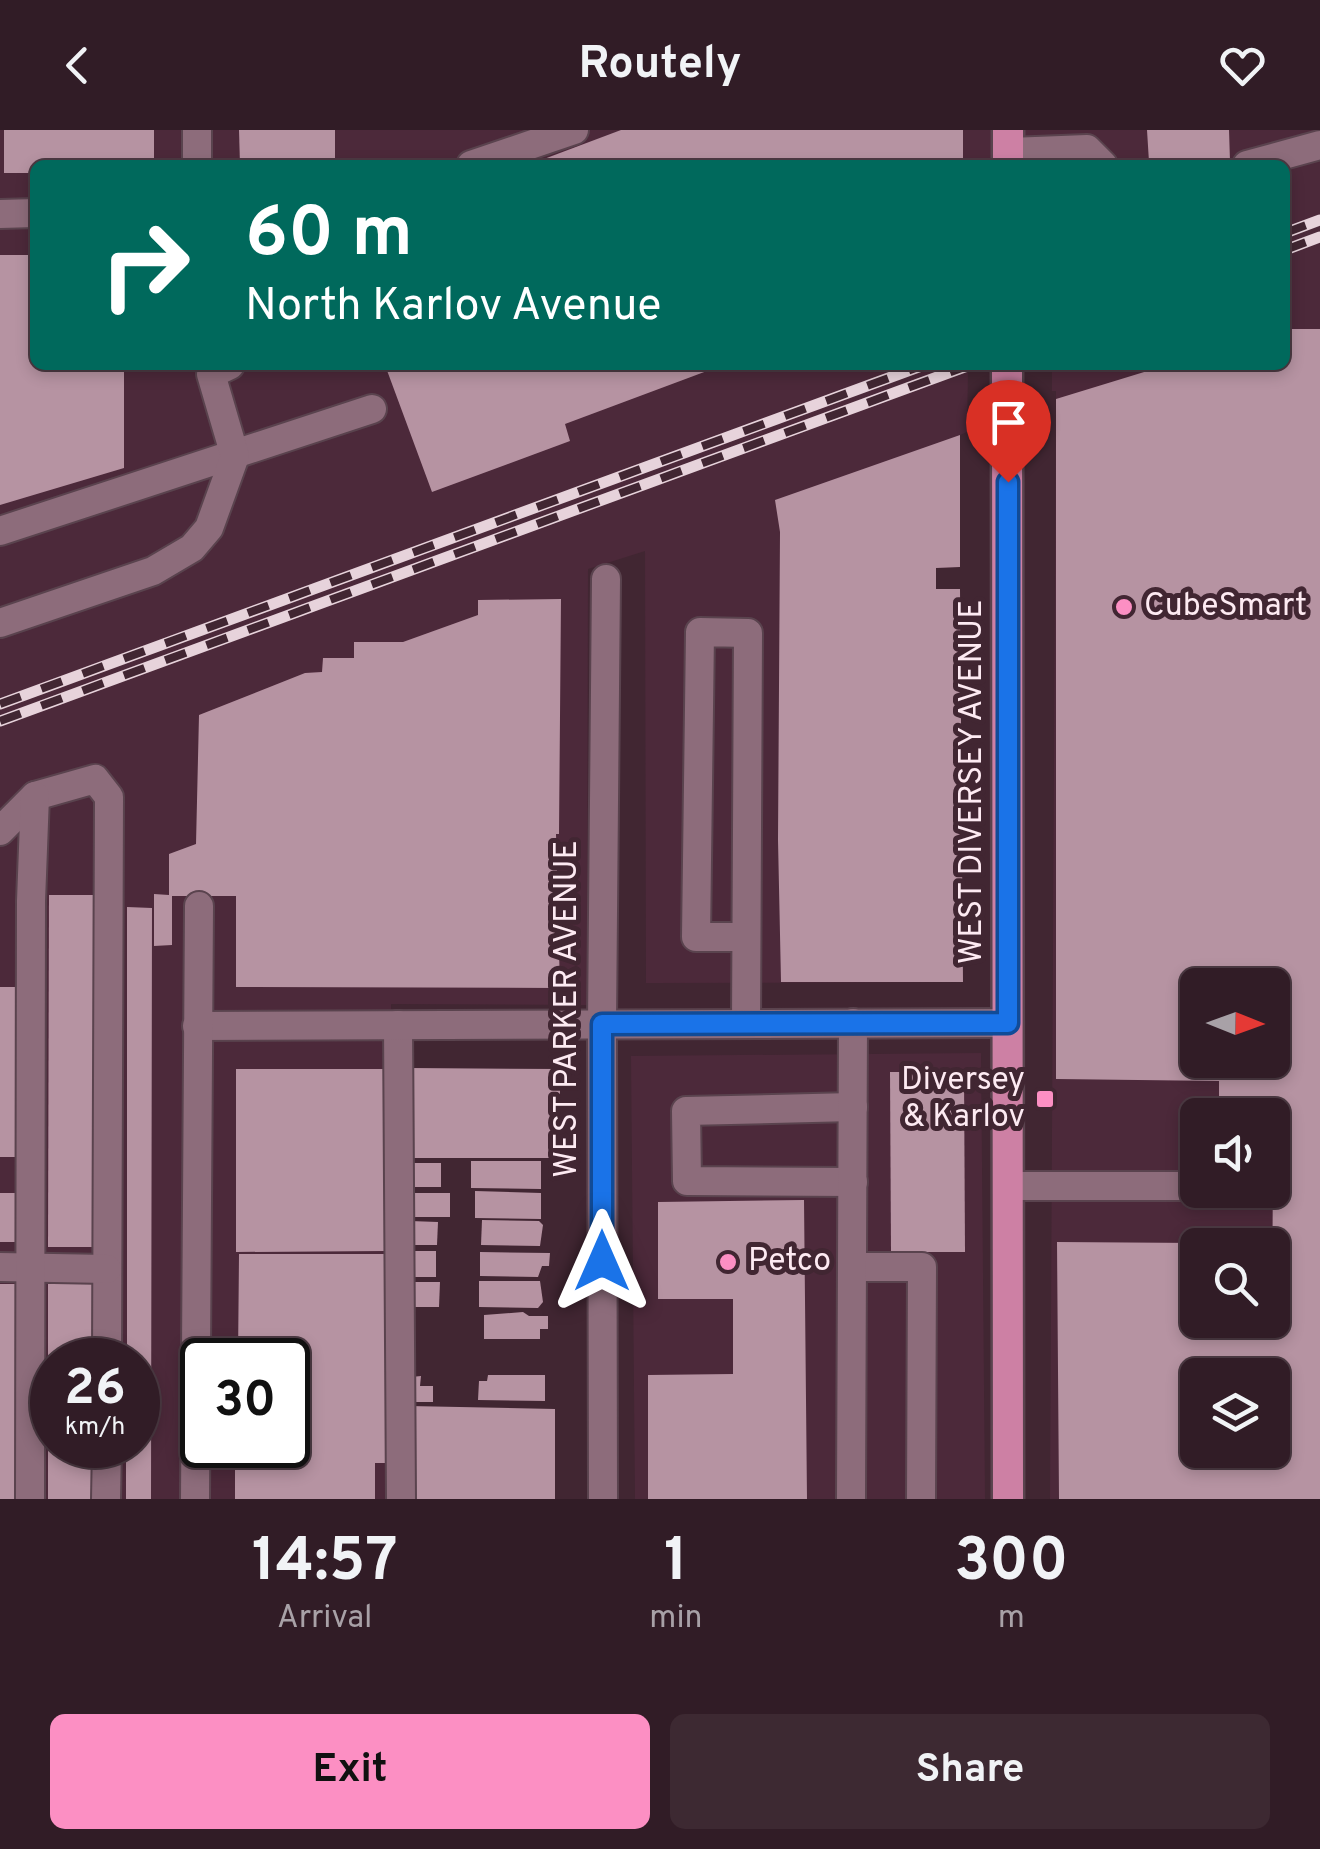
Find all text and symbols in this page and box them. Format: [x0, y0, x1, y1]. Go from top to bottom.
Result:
text: Routely [579, 37, 741, 94]
icon: back [50, 38, 105, 93]
icon: heart [1215, 38, 1270, 93]
text: 60 m [245, 192, 413, 281]
icon: right [80, 200, 210, 330]
text: North Karlov Avenue [245, 279, 662, 336]
pin [966, 380, 1051, 483]
icon: arrive [981, 395, 1036, 450]
place label: CubeSmart [1144, 587, 1307, 627]
marker: CubeSmart [1113, 596, 1135, 618]
street label: WEST DIVERSEY AVENUE [953, 600, 993, 964]
street label: WEST PARKER AVENUE [548, 840, 588, 1178]
north arrow [1180, 968, 1290, 1078]
map controls [1180, 968, 1290, 1468]
place label: Diversey & Karlov [901, 1061, 1025, 1138]
marker: Diversey & Karlov [1034, 1088, 1056, 1110]
button: sound [1180, 1098, 1290, 1208]
position arrow [550, 1209, 654, 1313]
button: search [1180, 1228, 1290, 1338]
place label: Petco [748, 1242, 831, 1282]
marker: Petco [717, 1251, 739, 1273]
speed limit sign: 30 [180, 1338, 310, 1468]
button: layers [1180, 1358, 1290, 1468]
text: 26 [64, 1359, 126, 1422]
text: km/h [65, 1412, 125, 1444]
text: 14:57 [252, 1526, 398, 1602]
text: 1 [664, 1526, 688, 1602]
text: 300 [954, 1526, 1068, 1602]
text: Arrival [277, 1599, 372, 1639]
text: min [649, 1599, 703, 1639]
text: m [998, 1599, 1025, 1639]
button: Exit [50, 1714, 650, 1829]
button: Share [670, 1714, 1270, 1829]

